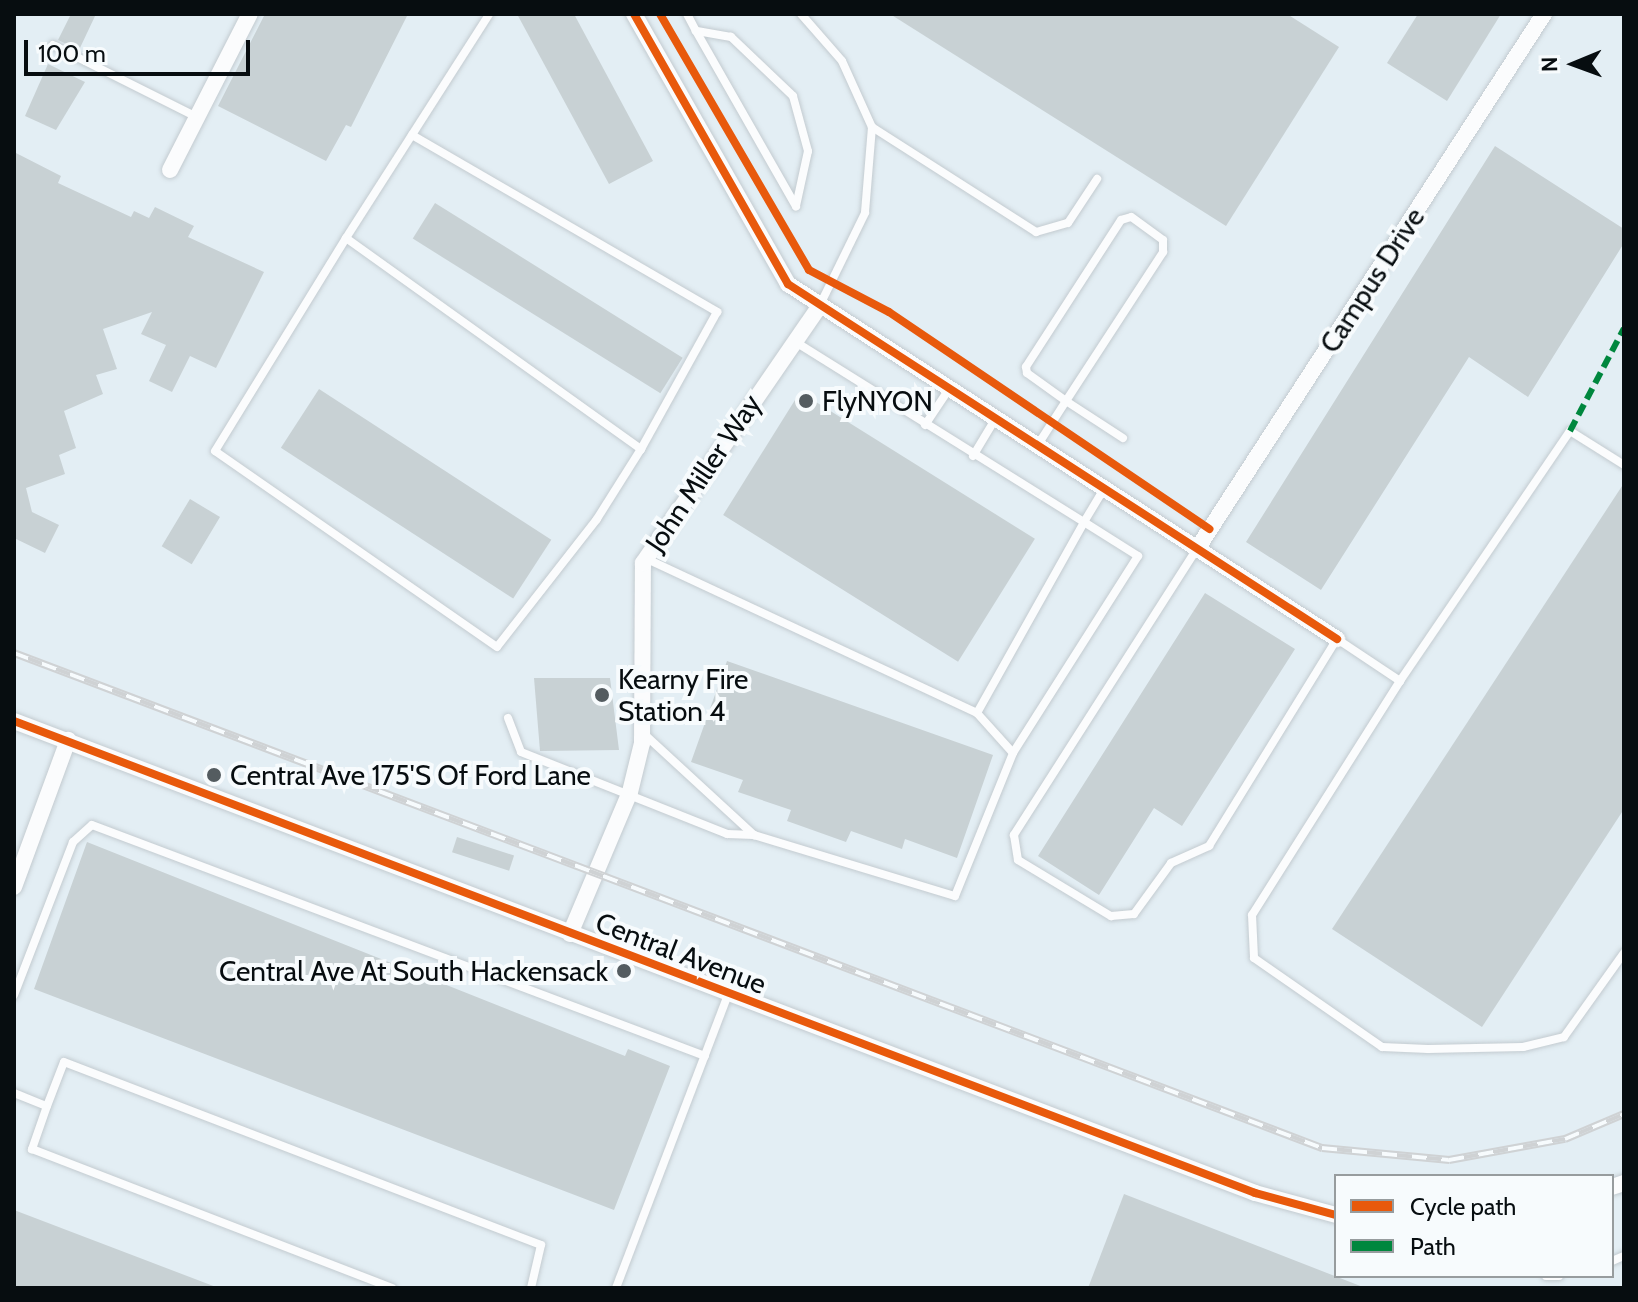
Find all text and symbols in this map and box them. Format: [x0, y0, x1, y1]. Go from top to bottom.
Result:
scale bar [28, 24, 254, 74]
north arrow [1534, 24, 1614, 104]
text: 100 m [38, 39, 106, 68]
text: N [1536, 56, 1563, 72]
street label: Campus Drive [1313, 201, 1431, 359]
place label: FlyNYON [822, 384, 933, 418]
street label: John Miller Way [638, 388, 768, 558]
marker: FlyNYON [797, 392, 815, 410]
place label: Kearny Fire Station 4 [618, 662, 748, 728]
marker: Kearny Fire Station 4 [593, 686, 611, 704]
place label: Central Ave 175'S Of Ford Lane [230, 758, 591, 792]
marker: Central Ave 175'S Of Ford Lane [205, 766, 223, 784]
street label: Central Avenue [591, 905, 771, 1001]
place label: Central Ave At South Hackensack [219, 954, 608, 988]
marker: Central Ave At South Hackensack [615, 962, 633, 980]
legend [1334, 1174, 1614, 1278]
text: Cycle path [1410, 1192, 1516, 1221]
text: Path [1410, 1232, 1456, 1261]

